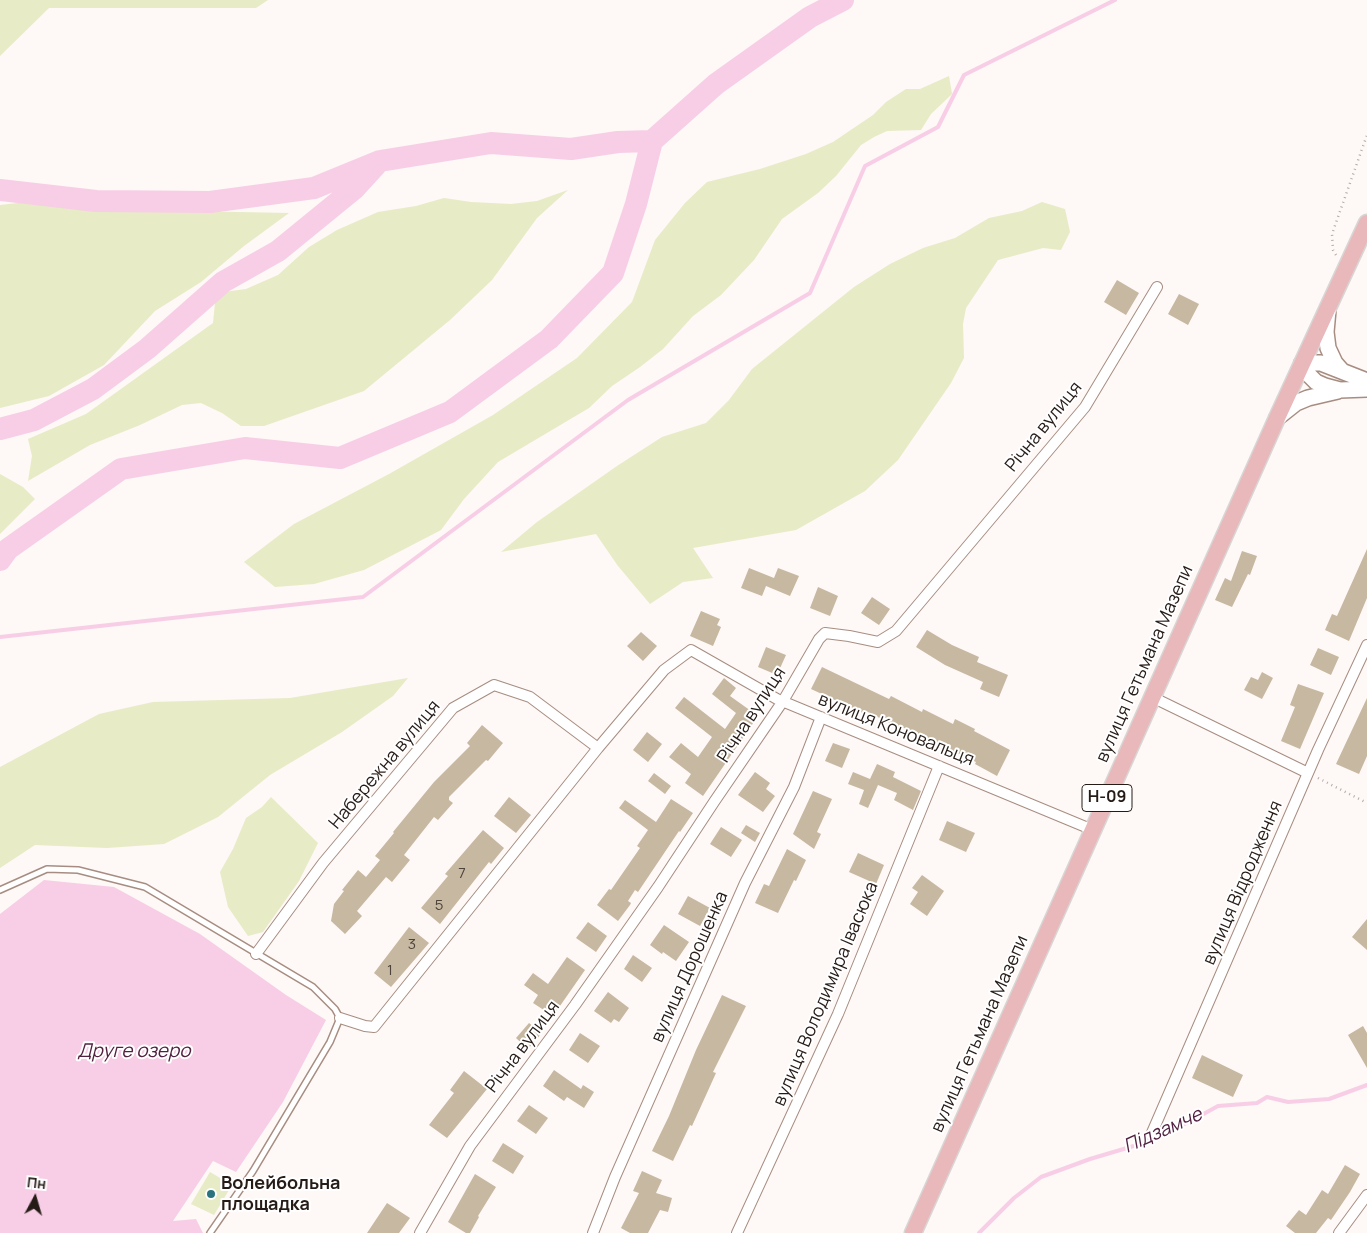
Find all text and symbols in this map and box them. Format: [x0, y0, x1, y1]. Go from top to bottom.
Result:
street label: Річна вулиця [1001, 378, 1087, 476]
street label: вулиця Гетьмана Мазепи [1092, 562, 1198, 766]
street label: Річна вулиця [713, 663, 791, 767]
street label: вулиця Коновальця [815, 689, 977, 771]
street label: Набережна вулиця [325, 696, 445, 834]
road number: Н-09 [1082, 784, 1132, 811]
street label: вулиця Відродження [1199, 798, 1287, 968]
house number: 7 [458, 865, 466, 883]
street label: вулиця Володимира Івасюка [769, 879, 883, 1109]
street label: вулиця Дорошенка [647, 888, 733, 1046]
house number: 5 [435, 897, 443, 915]
street label: вулиця Гетьмана Мазепи [927, 932, 1033, 1136]
house number: 3 [408, 936, 416, 954]
house number: 1 [387, 962, 393, 980]
street label: Річна вулиця [481, 997, 565, 1097]
water label: Друге озеро [78, 1041, 190, 1063]
water label: Підзамче [1120, 1104, 1206, 1158]
text: Пн [26, 1172, 47, 1193]
north arrow [10, 1173, 60, 1223]
place label: Волейбольна площадка [221, 1173, 340, 1216]
marker: Волейбольна площадка [205, 1188, 217, 1200]

